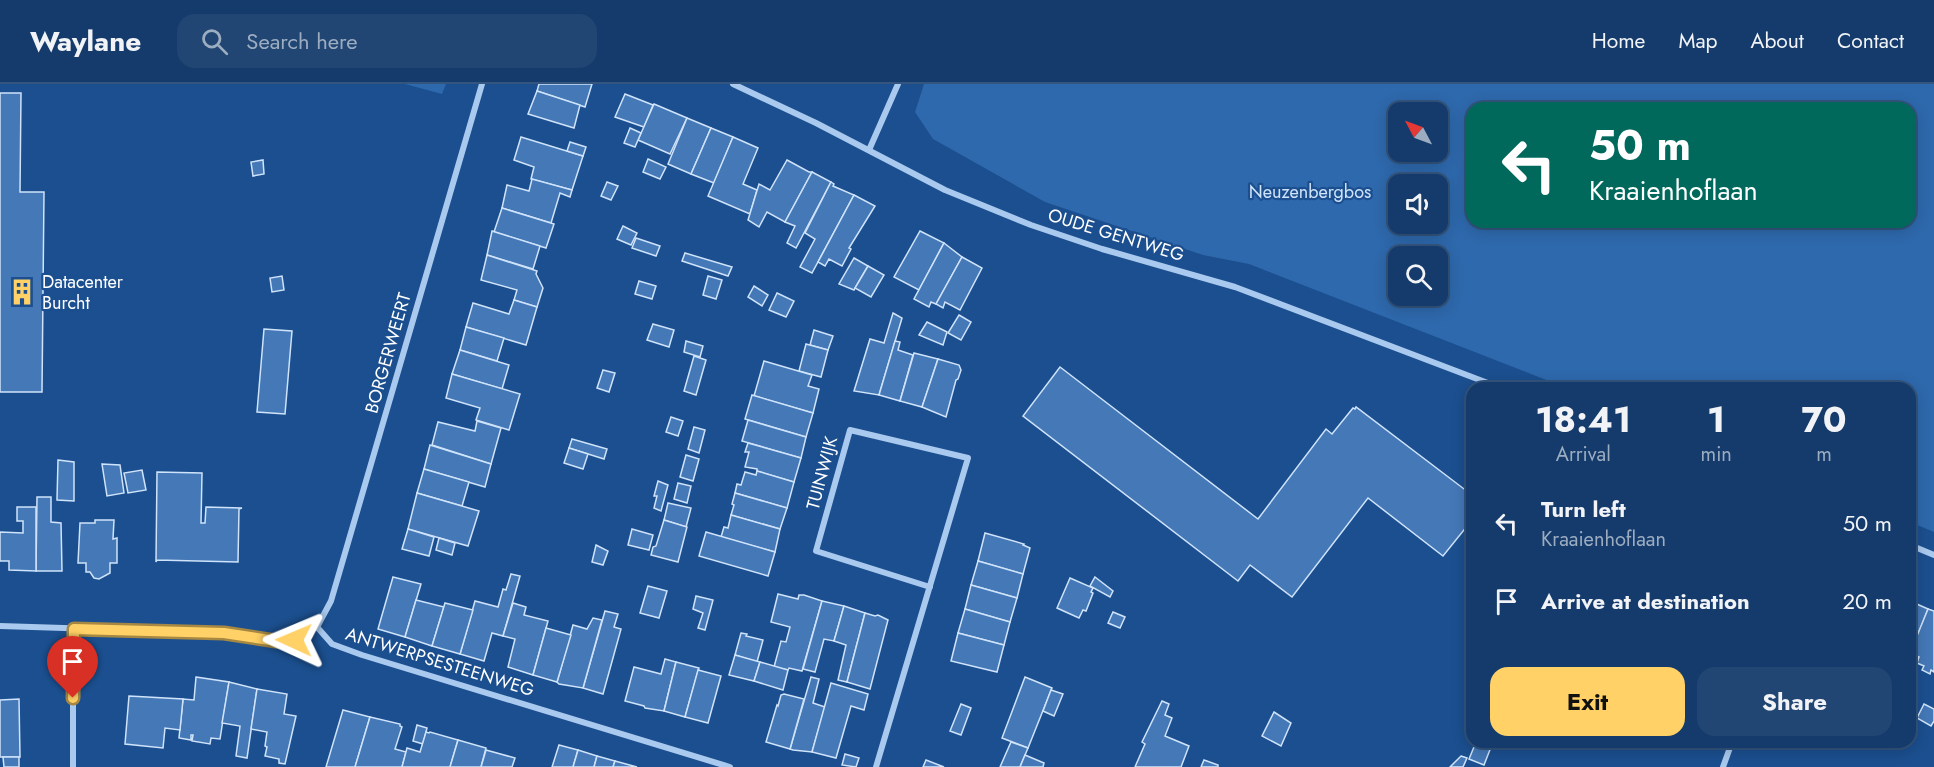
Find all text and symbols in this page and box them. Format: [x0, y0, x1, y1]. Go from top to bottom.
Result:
search box [177, 14, 597, 68]
text: Waylane [30, 21, 141, 62]
icon: search [198, 25, 231, 58]
text: Search here [246, 25, 358, 57]
text: Home [1592, 26, 1645, 56]
text: Map [1678, 26, 1718, 56]
text: About [1751, 26, 1804, 56]
text: Contact [1837, 26, 1904, 56]
north arrow [1388, 102, 1448, 162]
map controls [1388, 102, 1448, 306]
text: 50 m [1589, 115, 1691, 176]
icon: left [1490, 126, 1568, 204]
text: Kraaienhoflaan [1589, 171, 1758, 210]
button: sound [1388, 174, 1448, 234]
park label: Neuzenbergbos [1249, 179, 1371, 205]
street label: OUDE GENTWEG [1045, 202, 1187, 268]
button: search [1388, 246, 1448, 306]
place label: Datacenter Burcht [42, 269, 124, 316]
building icon: Datacenter Burcht [7, 277, 37, 307]
street label: BORGERWEERT [358, 289, 418, 416]
text: 18:41 [1535, 393, 1631, 445]
text: 1 [1707, 393, 1725, 445]
text: 70 [1801, 393, 1847, 445]
street label: TUINWIJK [800, 433, 844, 512]
text: Arrival [1556, 440, 1611, 469]
text: min [1701, 440, 1732, 469]
text: m [1816, 440, 1832, 469]
text: Turn left [1541, 493, 1626, 525]
icon: left [1490, 507, 1523, 540]
text: 50 m [1843, 507, 1892, 539]
text: Kraaienhoflaan [1541, 525, 1666, 554]
icon: arrive [1490, 585, 1523, 618]
text: Arrive at destination [1541, 585, 1750, 617]
text: 20 m [1843, 585, 1892, 617]
position arrow [262, 608, 326, 672]
street label: ANTWERPSESTEENWEG [343, 621, 537, 703]
pin [47, 636, 98, 698]
icon: arrive [56, 645, 89, 678]
button: Exit [1490, 667, 1685, 736]
button: Share [1697, 667, 1892, 736]

